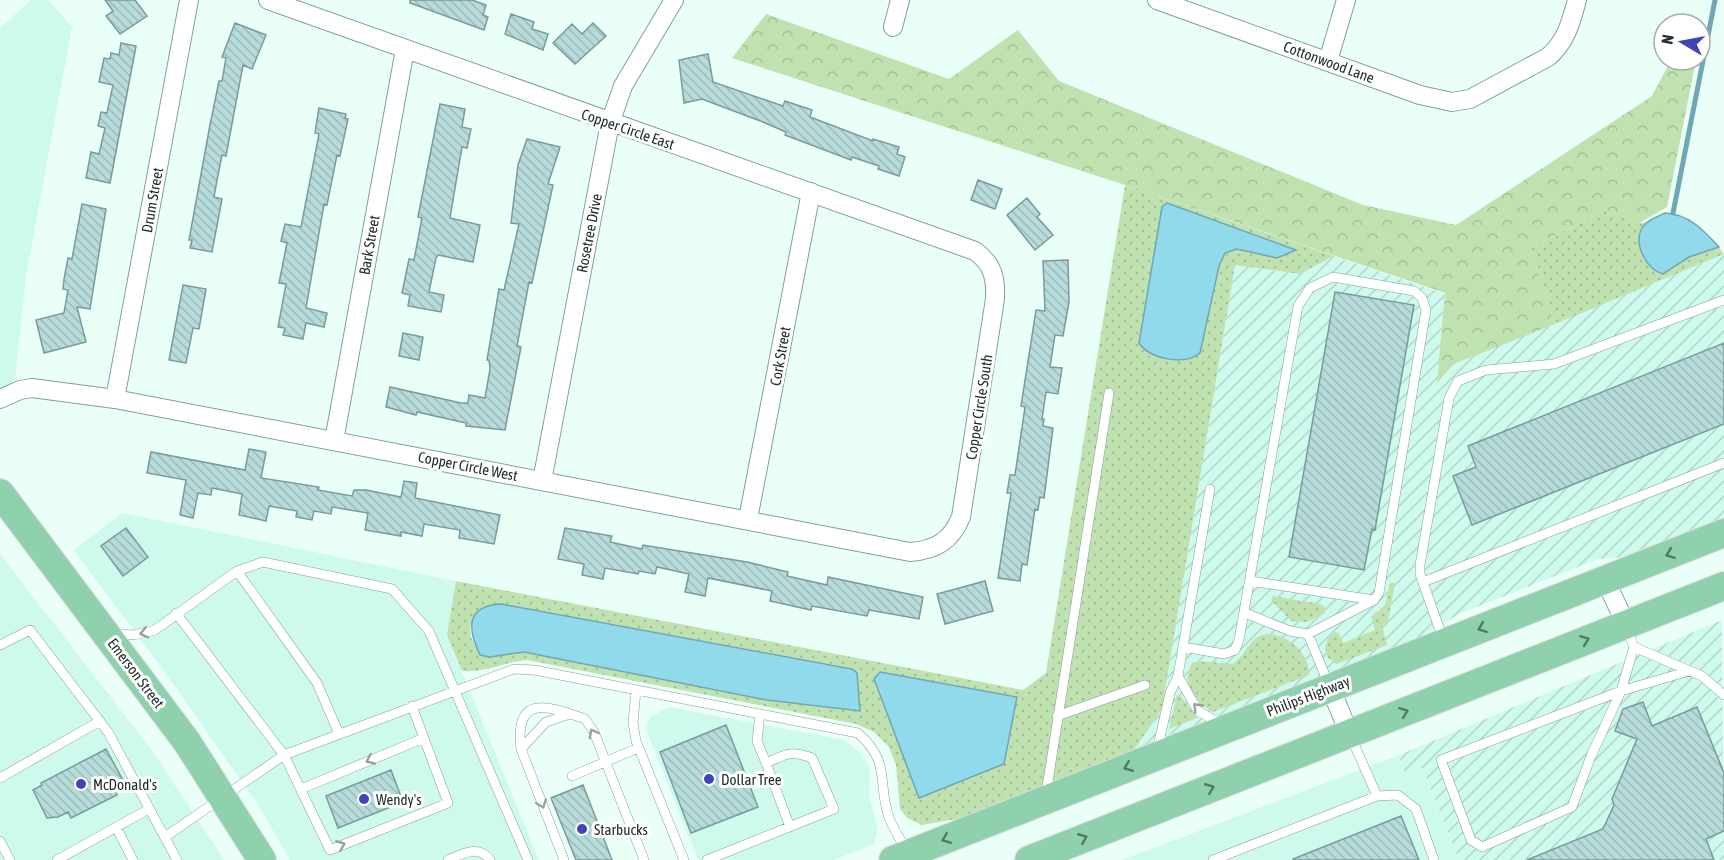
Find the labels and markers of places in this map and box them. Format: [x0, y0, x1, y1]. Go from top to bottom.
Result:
place label: Dollar Tree [721, 771, 782, 788]
marker: Dollar Tree [702, 772, 716, 786]
place label: McDonald's [93, 776, 157, 793]
marker: McDonald's [74, 777, 88, 791]
place label: Wendy's [376, 791, 422, 808]
marker: Wendy's [357, 792, 371, 806]
place label: Starbucks [594, 821, 648, 838]
marker: Starbucks [575, 822, 589, 836]

